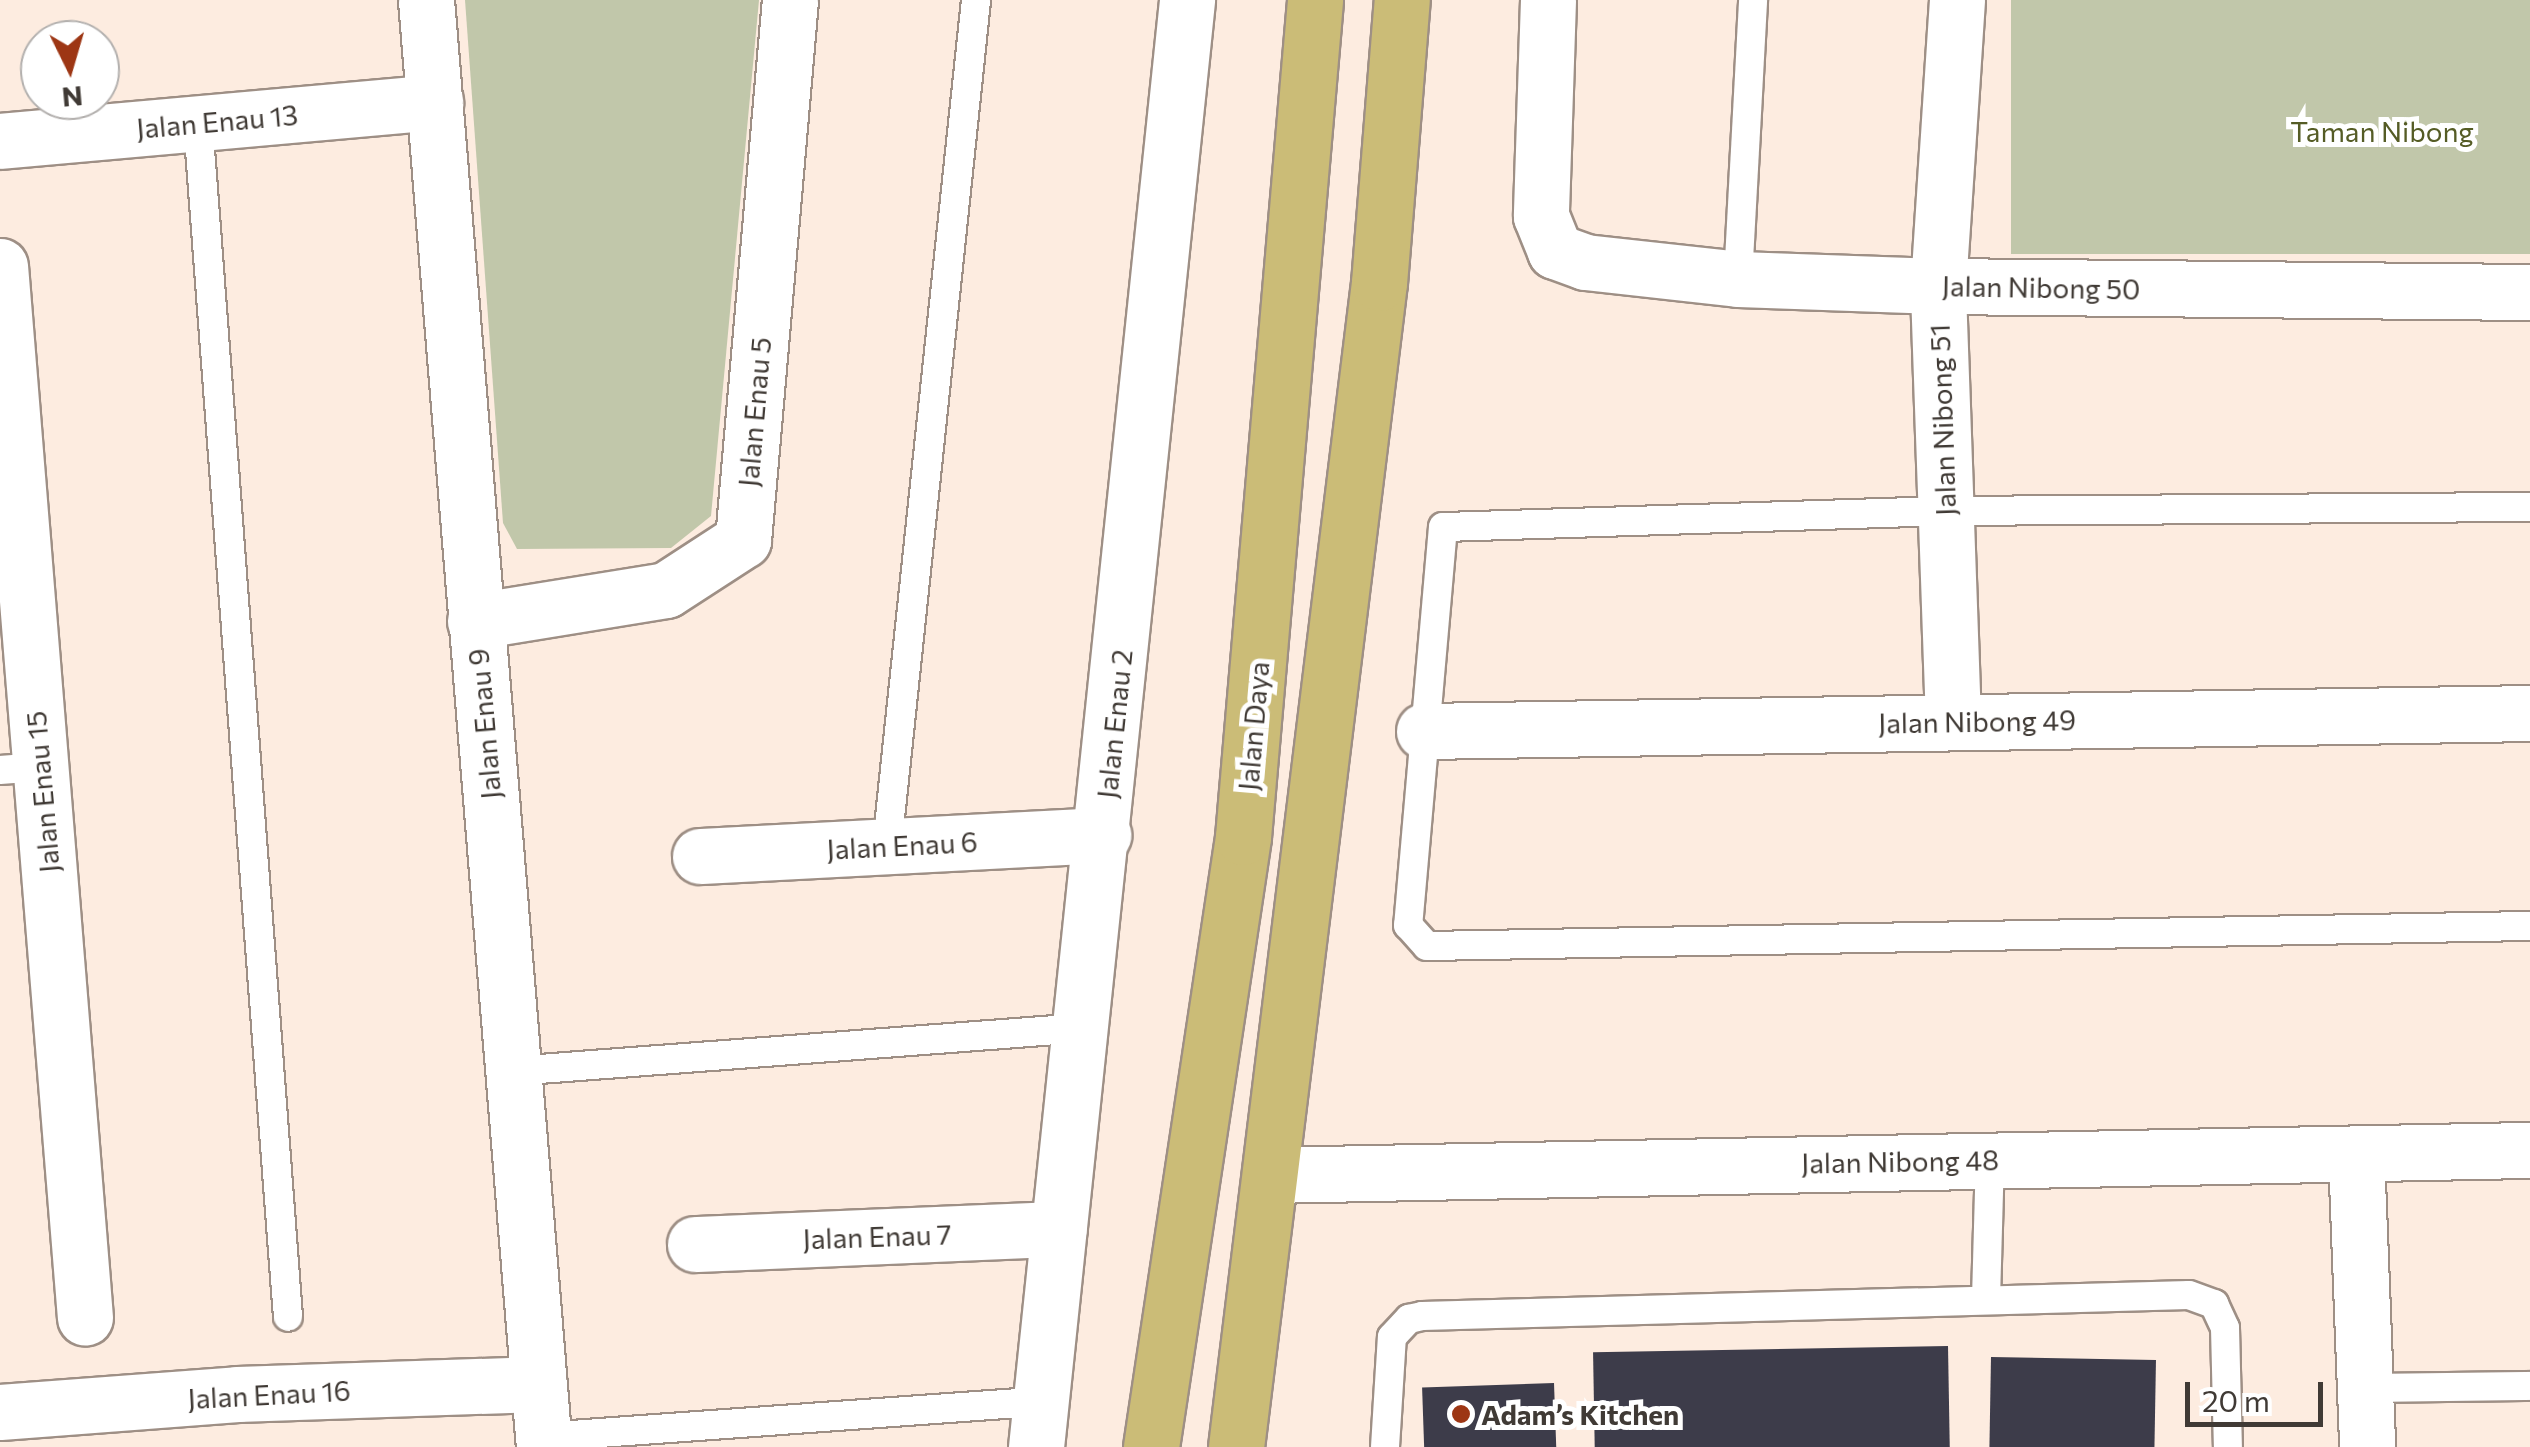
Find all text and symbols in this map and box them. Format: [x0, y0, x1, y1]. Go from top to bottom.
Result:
north arrow [20, 20, 120, 120]
text: N [60, 80, 84, 116]
street label: Jalan Enau 13 [135, 97, 299, 145]
park label: Taman Nibong [2290, 114, 2474, 148]
street label: Jalan Nibong 50 [1941, 268, 2141, 306]
street label: Jalan Nibong 51 [1922, 323, 1962, 517]
street label: Jalan Enau 5 [731, 336, 777, 488]
street label: Jalan Enau 9 [461, 647, 507, 801]
street label: Jalan Enau 2 [1089, 648, 1139, 800]
street label: Jalan Daya [1231, 660, 1275, 792]
street label: Jalan Nibong 49 [1878, 702, 2076, 740]
street label: Jalan Enau 15 [18, 710, 66, 874]
street label: Jalan Enau 6 [826, 824, 978, 866]
street label: Jalan Nibong 48 [1801, 1142, 1999, 1180]
street label: Jalan Enau 7 [802, 1217, 952, 1255]
scale bar [2190, 1362, 2328, 1424]
street label: Jalan Enau 16 [187, 1373, 351, 1415]
text: 20 m [2202, 1381, 2270, 1418]
place label: Adam’s Kitchen [1481, 1397, 1679, 1431]
marker: Adam’s Kitchen [1450, 1403, 1472, 1425]

